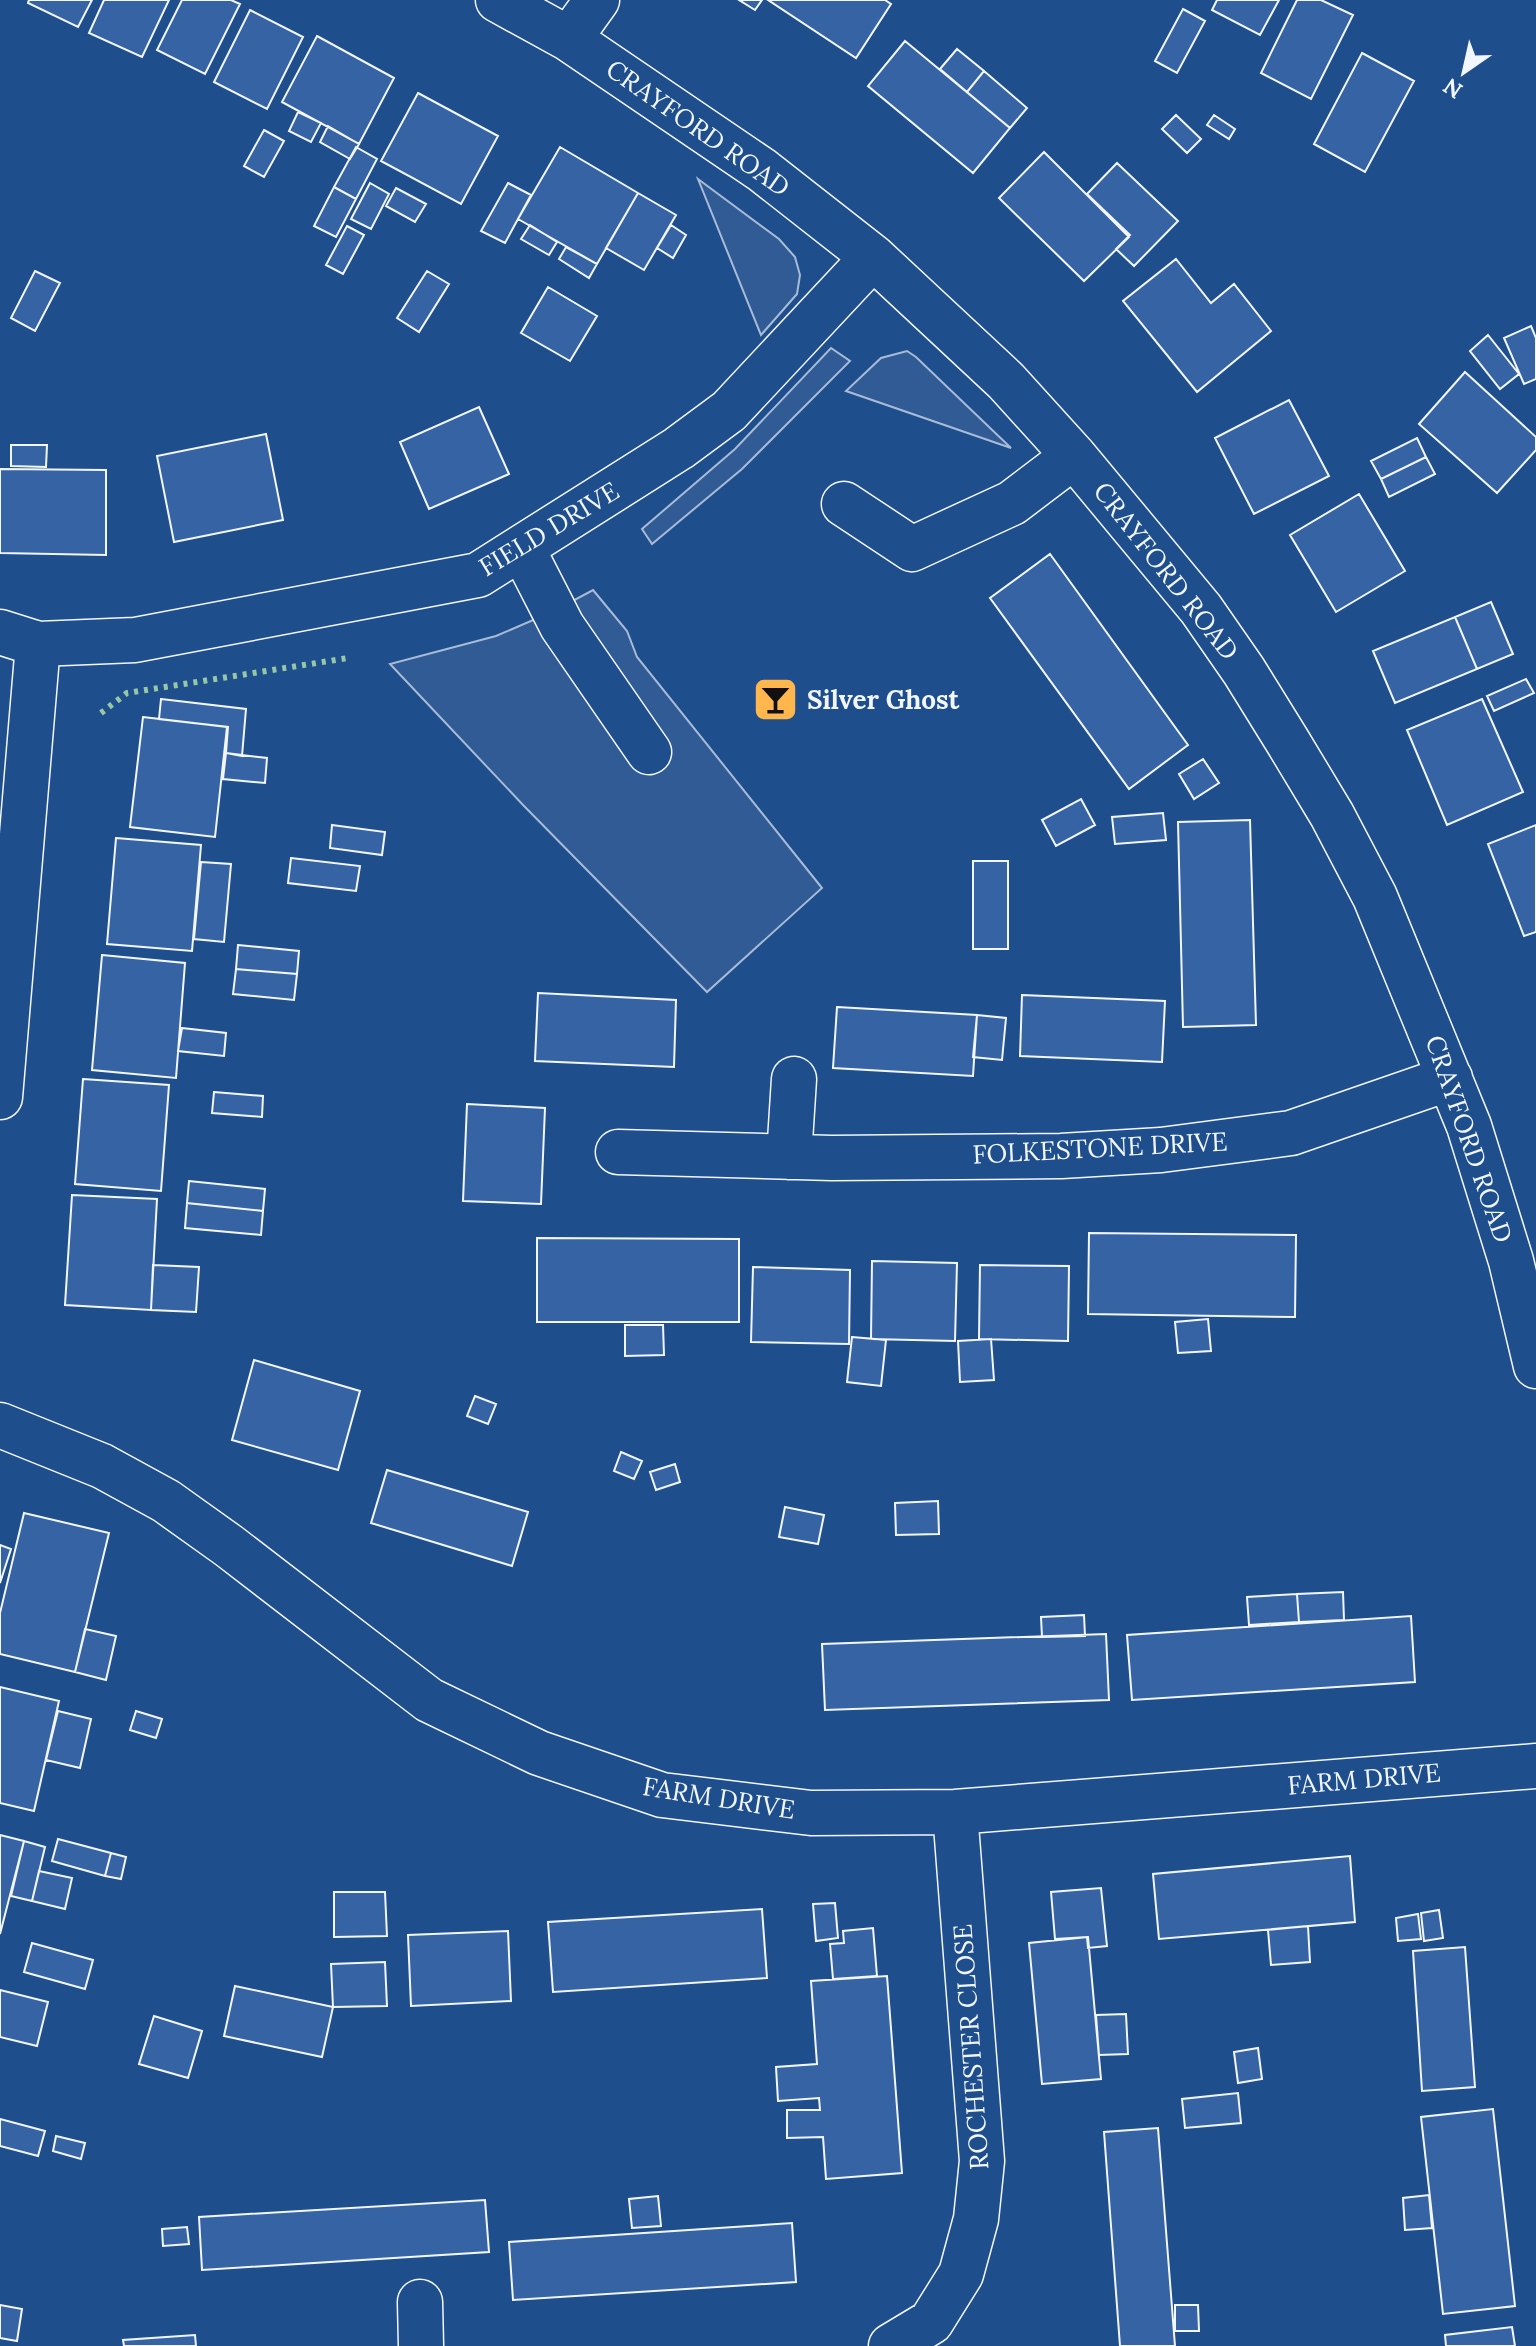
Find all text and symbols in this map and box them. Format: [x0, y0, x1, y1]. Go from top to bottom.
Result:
north arrow [1424, 32, 1504, 112]
street label: CRAYFORD ROAD [600, 52, 797, 203]
text: N [1438, 72, 1468, 105]
street label: FIELD DRIVE [473, 474, 625, 583]
street label: CRAYFORD ROAD [1087, 475, 1246, 666]
bar icon: Silver Ghost [752, 676, 800, 724]
place label: Silver Ghost [807, 683, 961, 716]
street label: CRAYFORD ROAD [1419, 1031, 1520, 1247]
street label: FOLKESTONE DRIVE [972, 1124, 1228, 1171]
street label: FARM DRIVE [1286, 1755, 1442, 1802]
street label: FARM DRIVE [641, 1769, 798, 1826]
street label: ROCHESTER CLOSE [945, 1923, 996, 2171]

